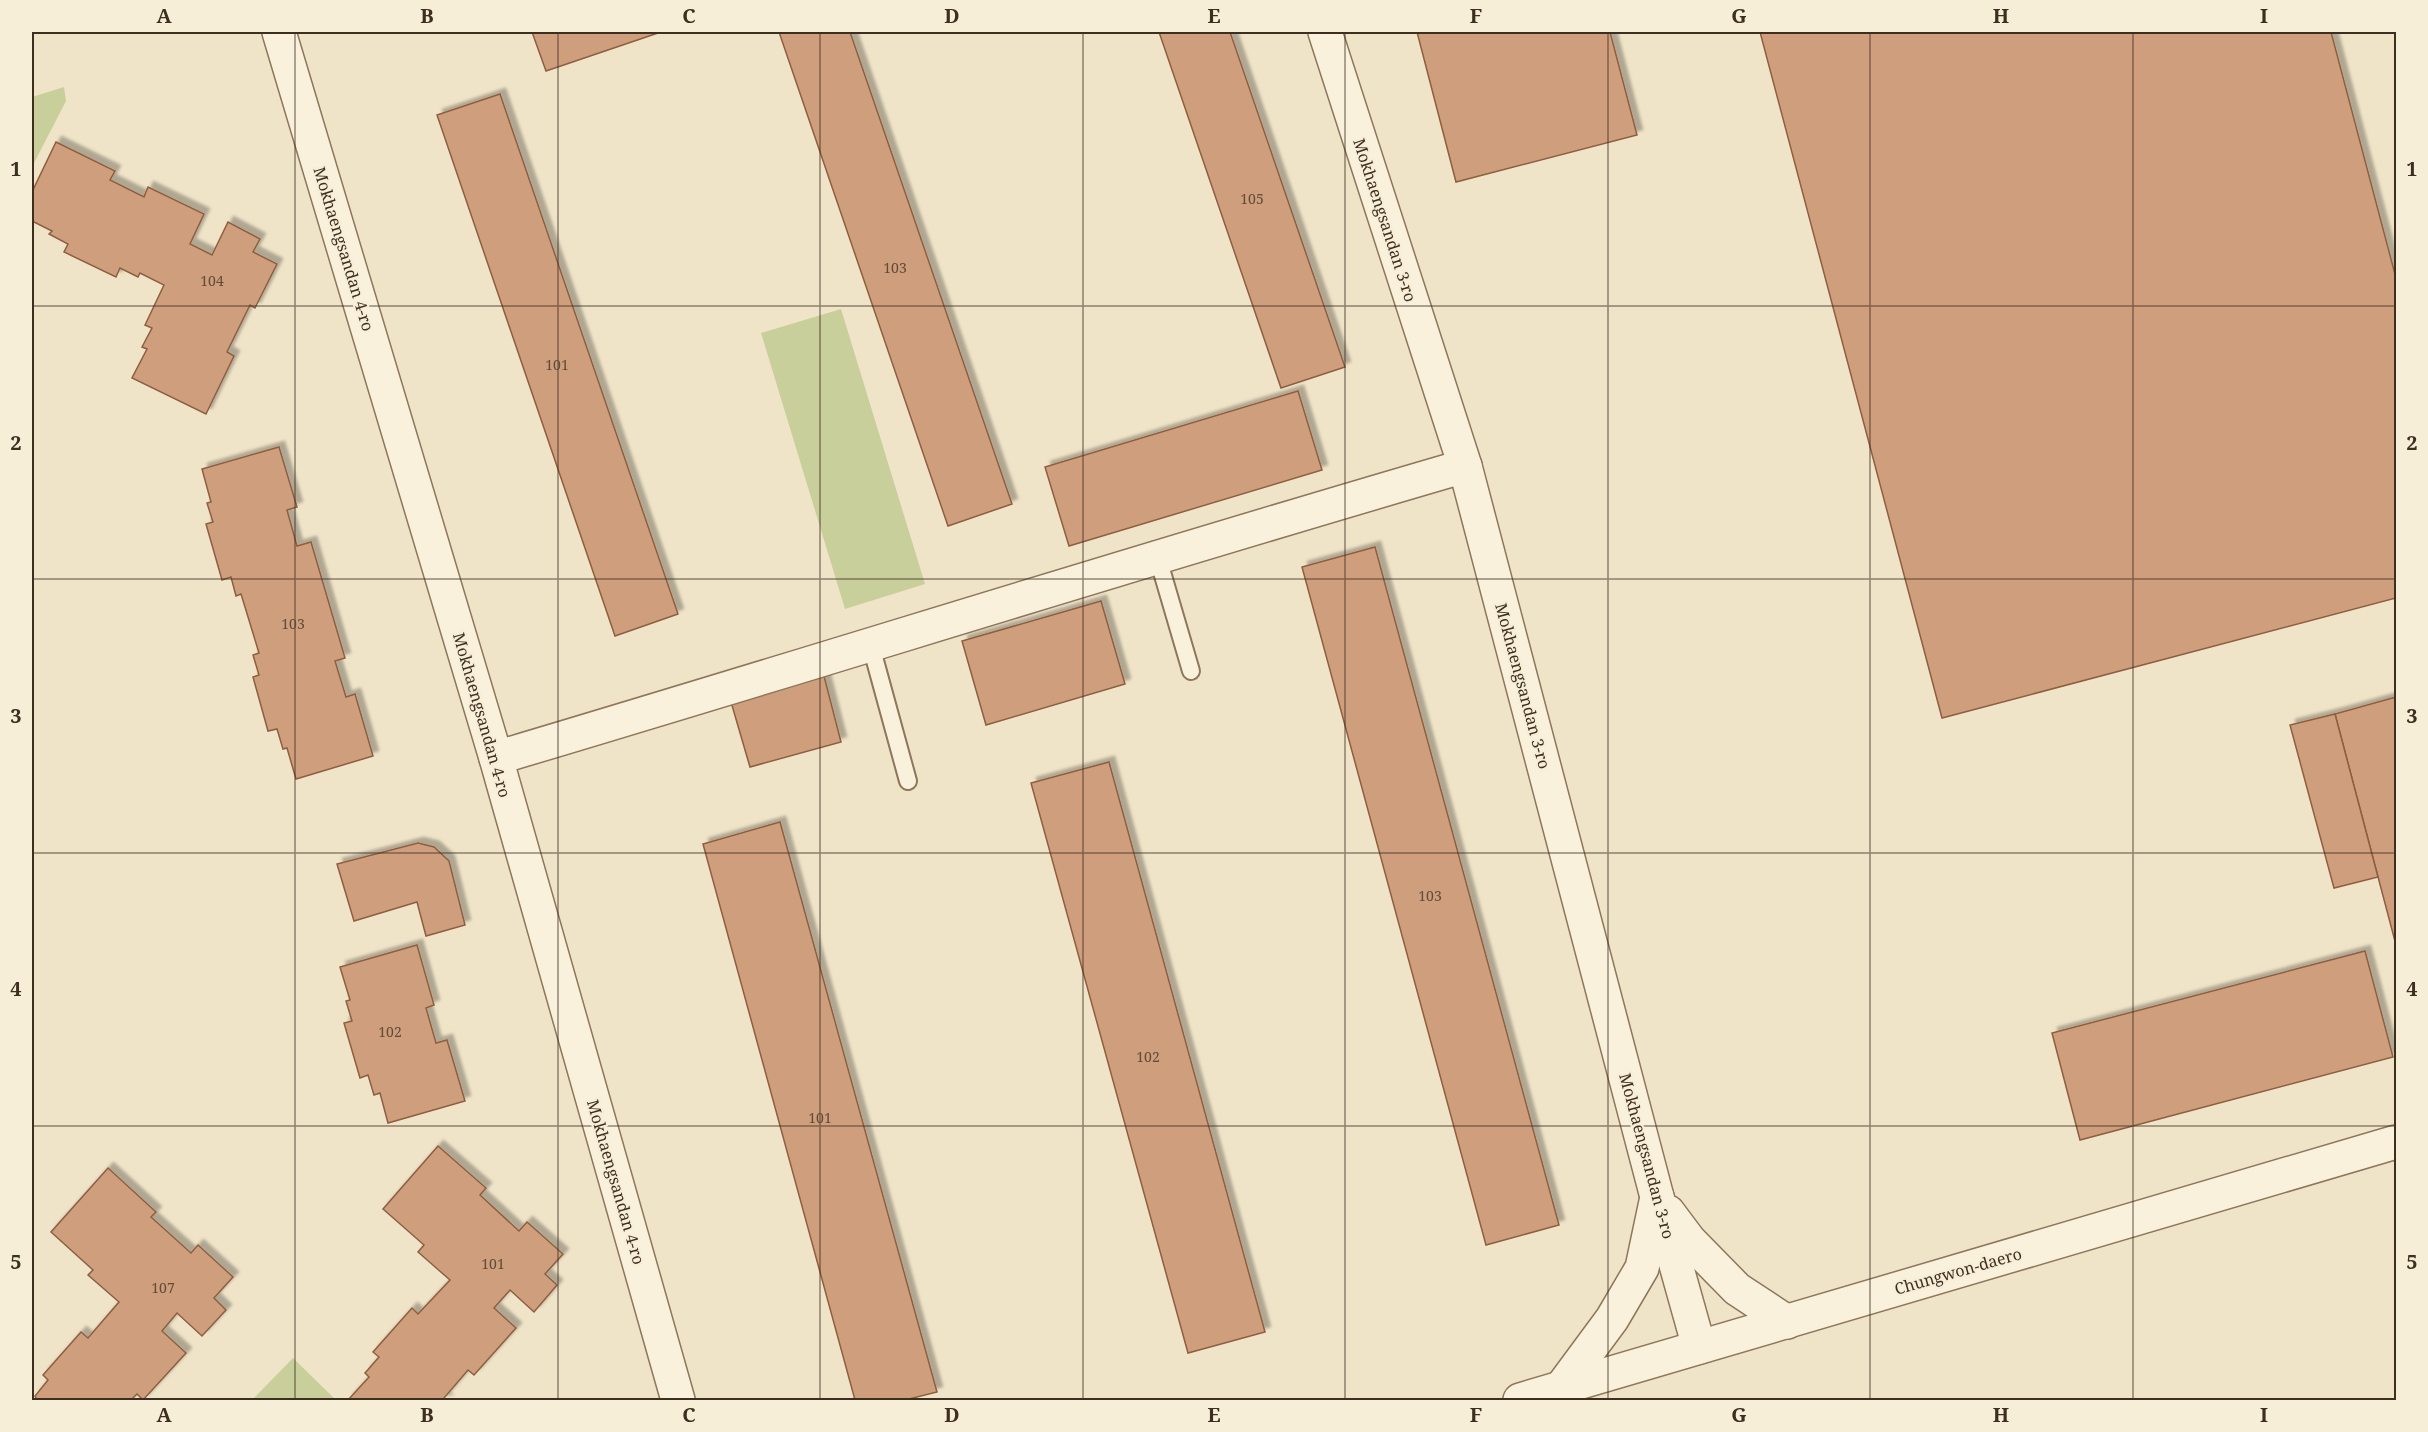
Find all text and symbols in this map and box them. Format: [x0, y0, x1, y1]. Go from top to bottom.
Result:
text: A [156, 2, 172, 29]
text: B [420, 2, 434, 29]
text: C [682, 2, 696, 29]
text: D [944, 2, 960, 29]
text: E [1207, 2, 1221, 29]
text: F [1470, 2, 1482, 29]
text: G [1731, 2, 1747, 29]
text: H [1993, 2, 2009, 29]
text: I [2260, 2, 2268, 29]
street label: Mokhaengsandan 3-ro [1348, 135, 1422, 305]
text: 1 [10, 155, 22, 182]
text: 1 [2406, 155, 2418, 182]
street label: Mokhaengsandan 4-ro [309, 164, 379, 334]
house number: 105 [1240, 189, 1264, 208]
house number: 103 [883, 258, 907, 277]
house number: 104 [200, 271, 224, 290]
house number: 101 [545, 355, 569, 374]
text: 2 [10, 429, 22, 456]
text: 2 [2406, 429, 2418, 456]
street label: Mokhaengsandan 3-ro [1490, 601, 1556, 771]
house number: 103 [281, 614, 305, 633]
street label: Mokhaengsandan 4-ro [448, 630, 516, 800]
text: 3 [10, 702, 22, 729]
text: 3 [2406, 702, 2418, 729]
house number: 103 [1418, 886, 1442, 905]
text: 4 [10, 975, 22, 1002]
text: 4 [2406, 975, 2418, 1002]
house number: 102 [378, 1022, 402, 1041]
house number: 102 [1136, 1047, 1160, 1066]
street label: Mokhaengsandan 3-ro [1614, 1071, 1680, 1241]
street label: Mokhaengsandan 4-ro [582, 1097, 650, 1267]
house number: 101 [808, 1108, 832, 1127]
street label: Chungwon-daero [1892, 1242, 2024, 1300]
text: 5 [10, 1248, 22, 1275]
text: 5 [2406, 1248, 2418, 1275]
house number: 101 [481, 1254, 505, 1273]
house number: 107 [151, 1278, 175, 1297]
text: A [156, 1401, 172, 1428]
text: B [420, 1401, 434, 1428]
text: C [682, 1401, 696, 1428]
text: D [944, 1401, 960, 1428]
text: E [1207, 1401, 1221, 1428]
text: F [1470, 1401, 1482, 1428]
text: G [1731, 1401, 1747, 1428]
text: H [1993, 1401, 2009, 1428]
text: I [2260, 1401, 2268, 1428]

